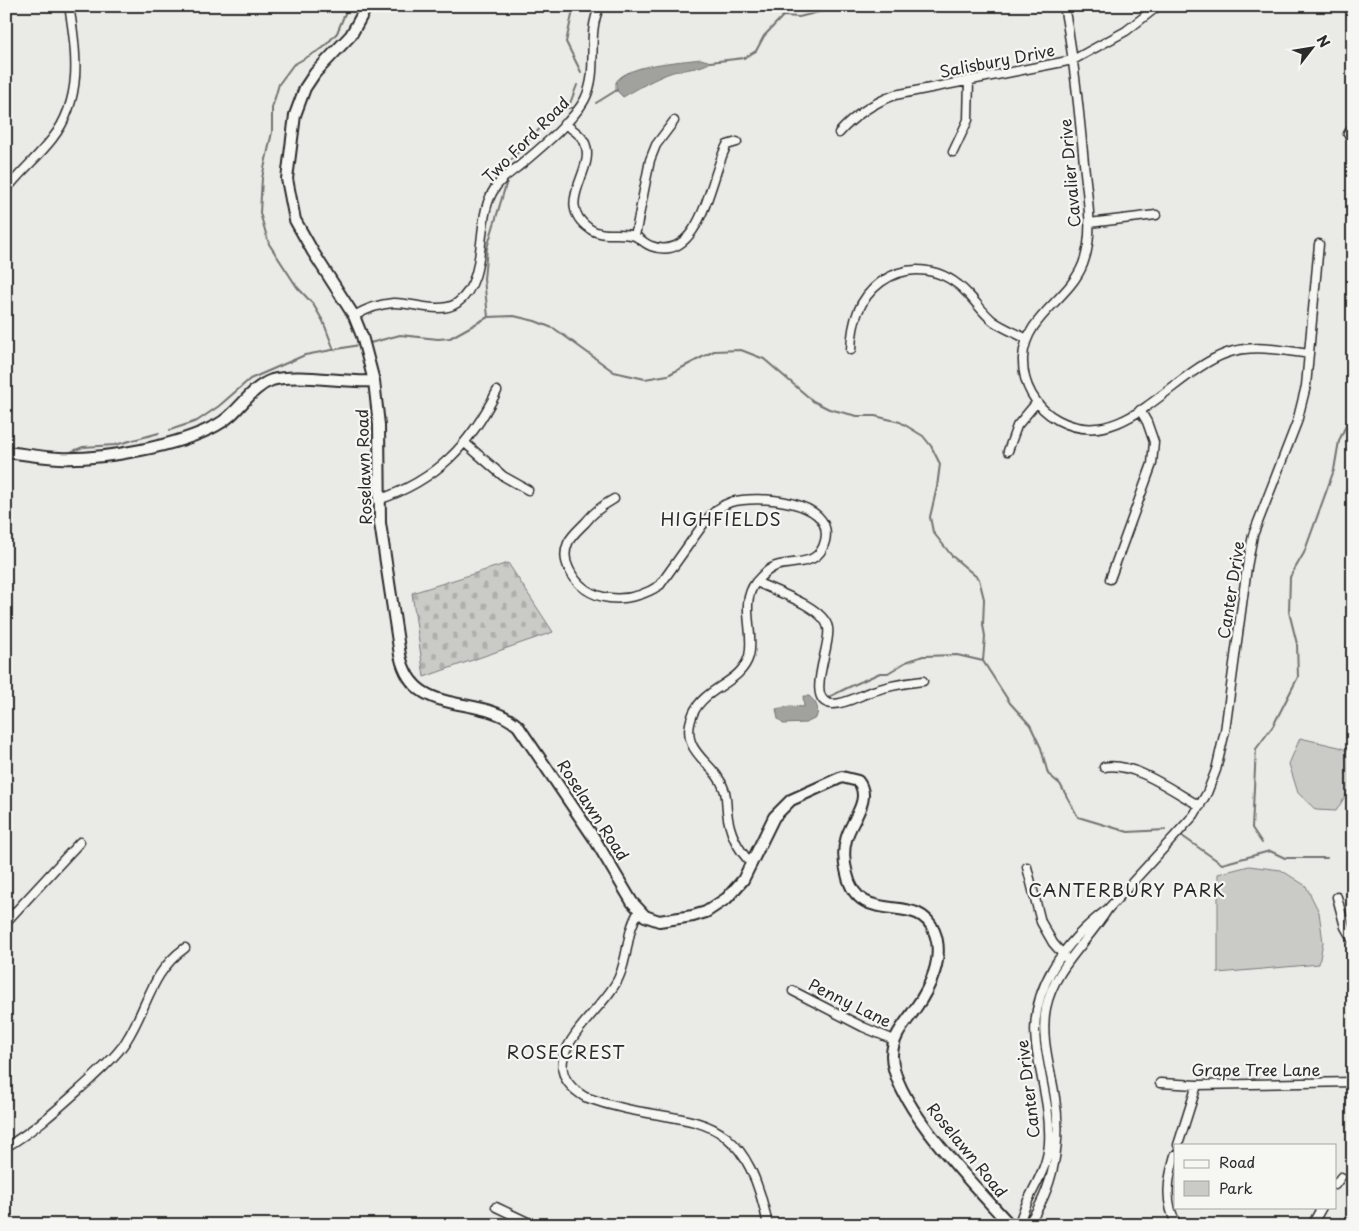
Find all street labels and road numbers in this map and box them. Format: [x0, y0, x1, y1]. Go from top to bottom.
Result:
street label: Salisbury Drive [937, 37, 1056, 83]
street label: Two Ford Road [476, 90, 574, 188]
street label: Cavalier Drive [1052, 118, 1086, 228]
street label: Roselawn Road [349, 409, 377, 525]
street label: Canter Drive [1210, 539, 1250, 641]
street label: Roselawn Road [552, 754, 636, 865]
street label: Penny Lane [805, 972, 896, 1033]
street label: Canter Drive [1009, 1039, 1045, 1140]
street label: Grape Tree Lane [1192, 1057, 1320, 1081]
street label: Roselawn Road [922, 1097, 1014, 1202]

